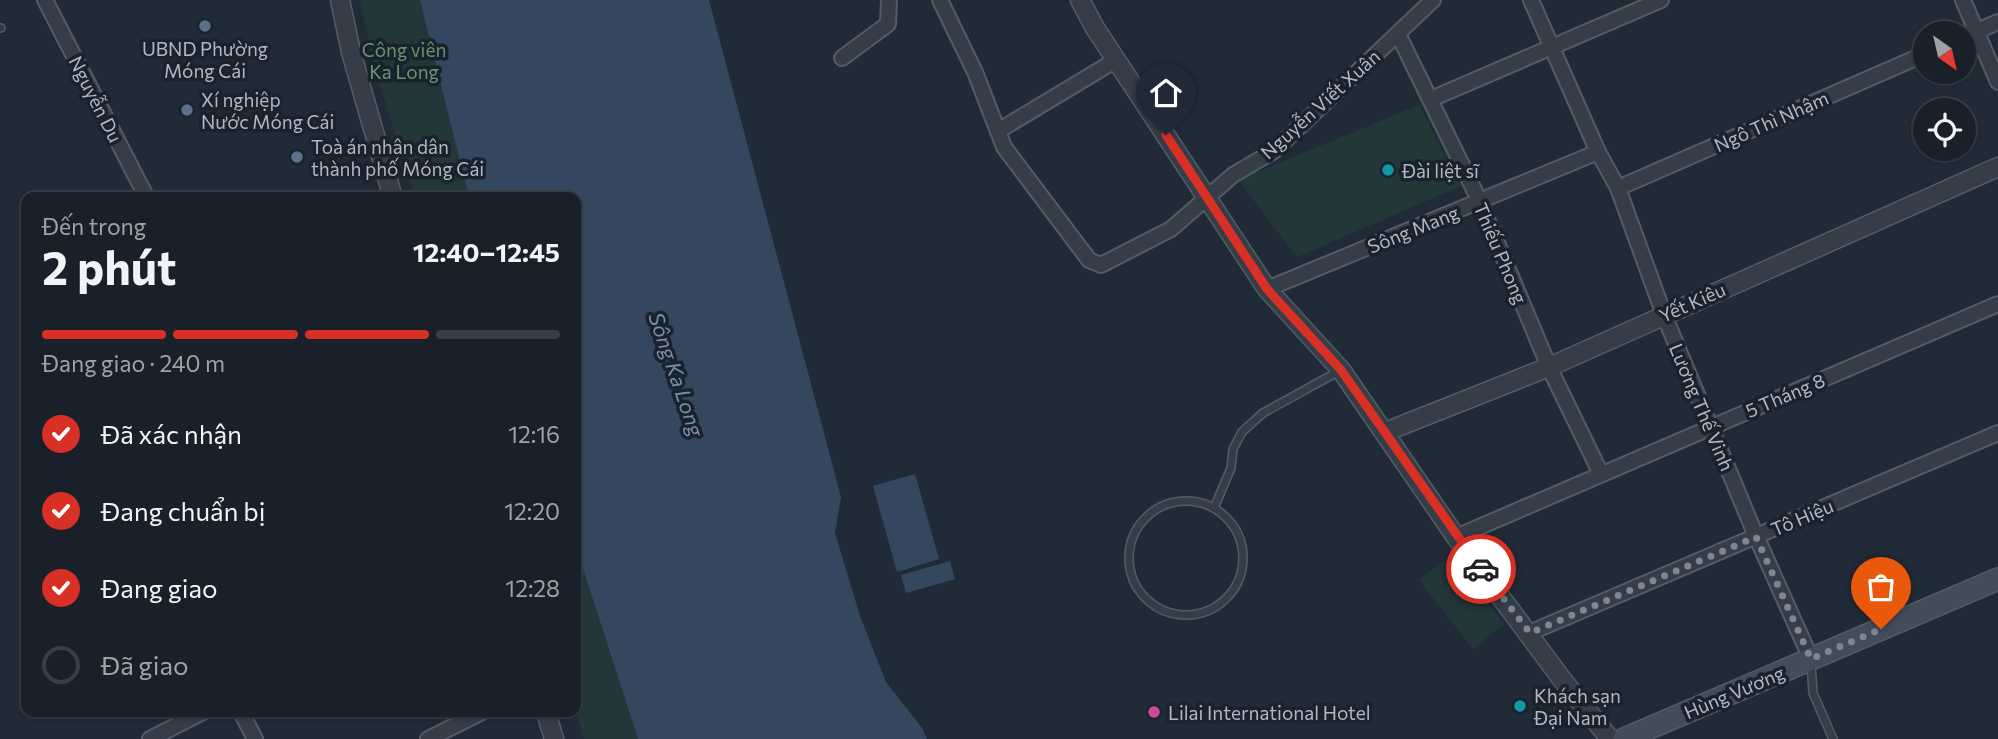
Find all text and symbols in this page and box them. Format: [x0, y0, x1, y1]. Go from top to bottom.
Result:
marker: UBND Phường Móng Cái [197, 18, 213, 34]
north arrow [1913, 21, 1976, 84]
map controls [1913, 21, 1976, 161]
place label: UBND Phường Móng Cái [142, 37, 268, 82]
park label: Công viên Ka Long [362, 38, 446, 83]
street label: Nguyễn Viết Xuân [1256, 44, 1384, 164]
street label: Nguyễn Du [64, 52, 128, 146]
pin [1136, 63, 1196, 135]
icon: home [1147, 74, 1185, 112]
street label: Ngô Thì Nhậm [1710, 86, 1832, 156]
place label: Xí nghiệp Nước Móng Cái [201, 88, 334, 133]
button: locate [1913, 98, 1976, 161]
marker: Xí nghiệp Nước Móng Cái [179, 102, 195, 118]
place label: Toà án nhân dân thành phố Móng Cái [311, 135, 484, 180]
marker: Toà án nhân dân thành phố Móng Cái [289, 149, 305, 165]
place label: Đài liệt sĩ [1401, 159, 1480, 182]
marker: Đài liệt sĩ [1380, 162, 1396, 178]
street label: Thiếu Phong [1469, 199, 1533, 307]
street label: Sông Mang [1364, 200, 1462, 258]
text: Đến trong [42, 212, 146, 240]
text: 12:40–12:45 [413, 236, 560, 267]
text: 2 phút [42, 238, 176, 294]
street label: Yết Kiêu [1655, 277, 1729, 327]
water label: Sông Ka Long [644, 309, 710, 441]
street label: Lương Thế Vinh [1665, 340, 1739, 474]
text: Đang giao · 240 m [42, 349, 225, 377]
street label: 5 Tháng 8 [1742, 368, 1828, 422]
icon: check [42, 415, 80, 453]
text: Đã xác nhận [101, 418, 242, 449]
text: 12:16 [508, 420, 560, 448]
icon: check [42, 492, 80, 530]
street label: Tô Hiệu [1767, 494, 1837, 540]
text: Đang chuẩn bị [101, 495, 265, 526]
text: 12:20 [504, 497, 560, 525]
courier [1446, 534, 1516, 604]
icon: car [1462, 550, 1500, 588]
pin [1851, 557, 1911, 629]
icon: bag [1862, 568, 1900, 606]
icon: check [42, 569, 80, 607]
text: Đang giao [101, 572, 218, 603]
text: 12:28 [505, 574, 560, 602]
text: Đã giao [101, 649, 189, 680]
street label: Hùng Vương [1680, 661, 1788, 723]
place label: Khách sạn Đại Nam [1533, 684, 1621, 729]
marker: Khách sạn Đại Nam [1512, 698, 1528, 714]
place label: Lilai International Hotel [1168, 701, 1371, 724]
marker: Lilai International Hotel [1146, 704, 1162, 720]

